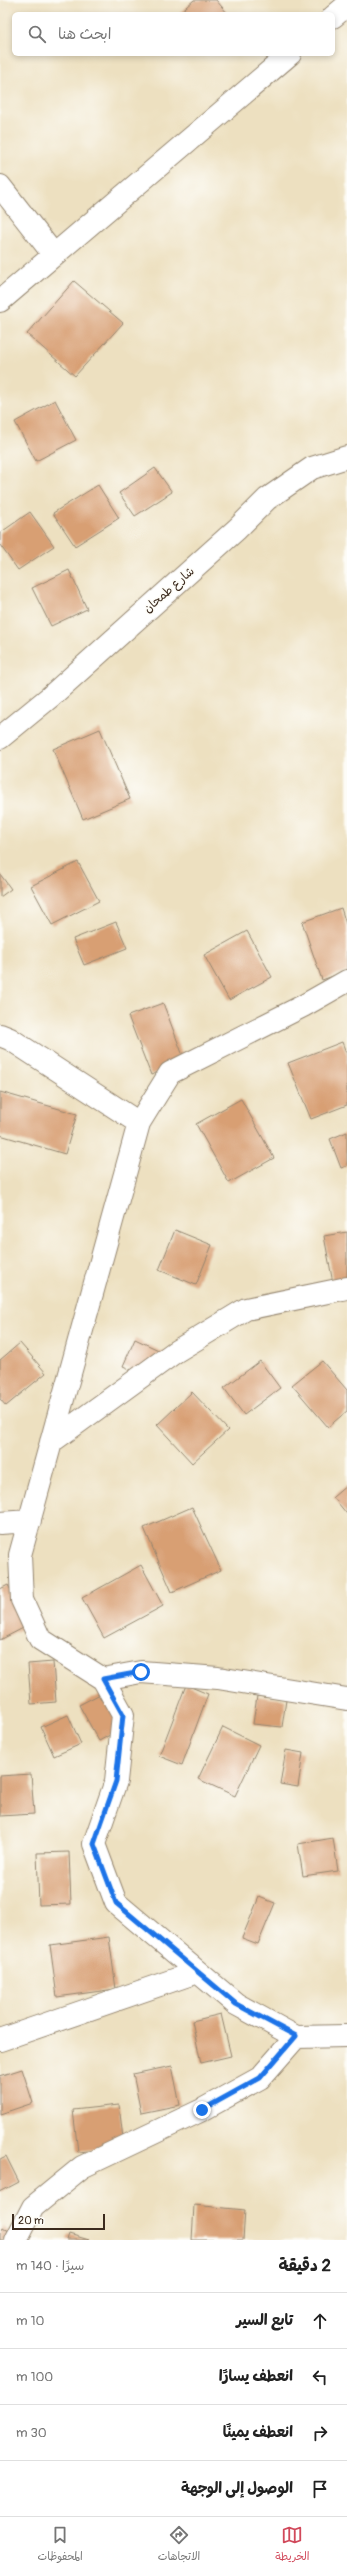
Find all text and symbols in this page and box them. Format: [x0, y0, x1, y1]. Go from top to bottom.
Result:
search box [12, 12, 335, 56]
icon: search [26, 23, 48, 45]
text: ابحث هنا [58, 25, 111, 44]
street label: شارع طمحان [140, 564, 198, 617]
route start [132, 1663, 150, 1681]
route end [193, 2101, 211, 2119]
scale bar [12, 2212, 105, 2231]
text: 20 m [18, 2214, 44, 2227]
text: 2 دقيقة [279, 2255, 331, 2276]
text: سيرًا · 140 m [16, 2258, 84, 2274]
icon: ahead [309, 2310, 331, 2332]
text: تابع السير [236, 2311, 293, 2330]
text: 10 m [16, 2313, 44, 2329]
icon: left [309, 2366, 331, 2388]
text: انعطف يسارًا [219, 2367, 293, 2386]
text: 100 m [16, 2369, 53, 2385]
icon: right [309, 2422, 331, 2444]
text: انعطف يمينًا [223, 2423, 293, 2442]
text: 30 m [16, 2425, 47, 2441]
icon: arrive [309, 2478, 331, 2500]
text: الوصول إلى الوجهة [181, 2479, 293, 2498]
tab: المحفوظات [38, 2524, 83, 2566]
tab: الاتجاهات [158, 2524, 200, 2566]
tab: الخريطة [275, 2524, 310, 2566]

